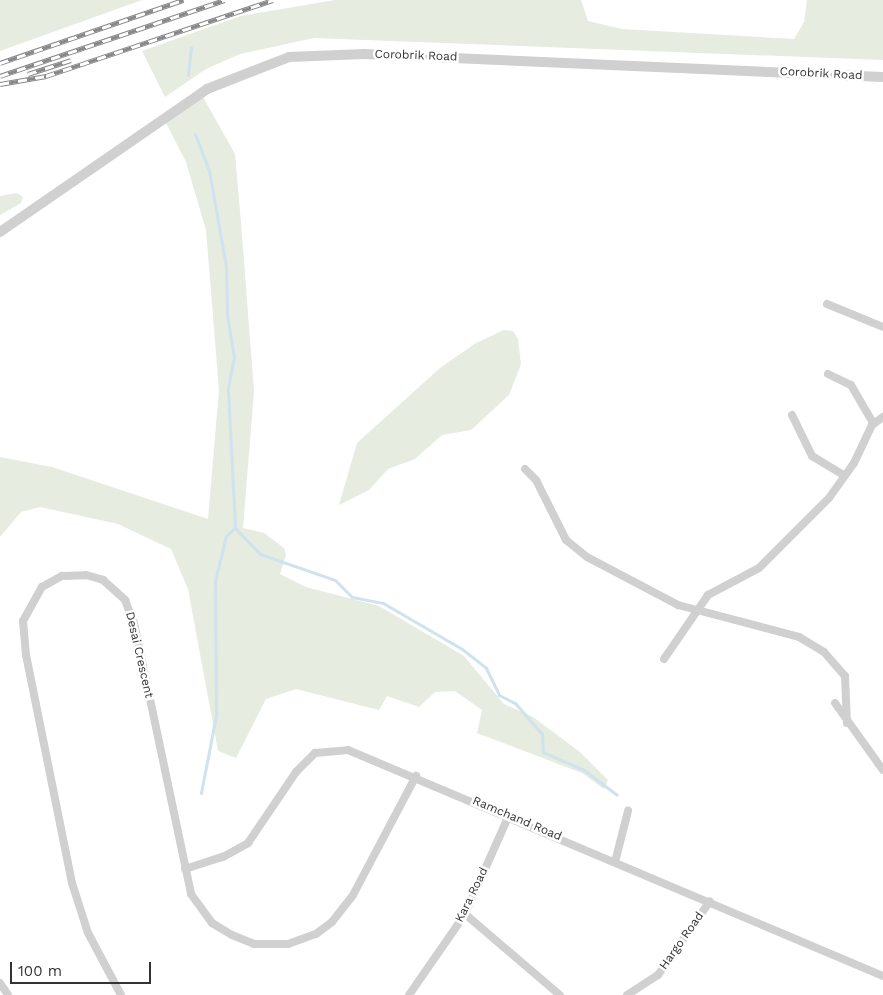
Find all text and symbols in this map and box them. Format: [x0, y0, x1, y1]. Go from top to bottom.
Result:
street label: Corobrik Road [374, 47, 458, 65]
street label: Corobrik Road [779, 65, 863, 83]
street label: Desai Crescent [122, 610, 156, 700]
street label: Ramchand Road [470, 794, 564, 844]
street label: Kara Road [453, 865, 491, 925]
street label: Hargo Road [657, 909, 707, 973]
scale bar [12, 952, 154, 984]
text: 100 m [18, 962, 62, 980]

